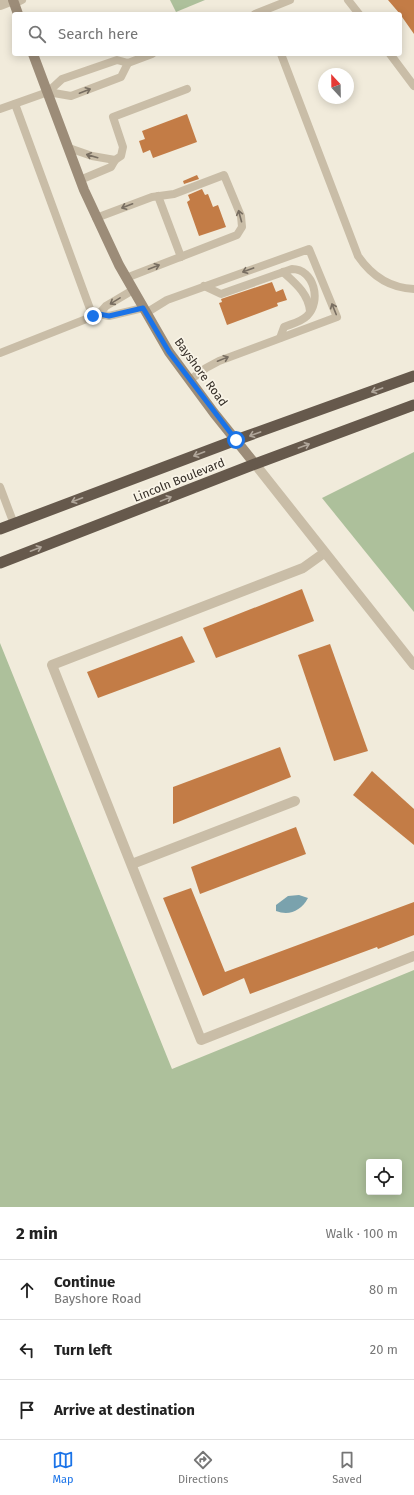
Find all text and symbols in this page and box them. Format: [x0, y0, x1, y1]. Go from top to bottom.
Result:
search box [12, 12, 402, 56]
icon: search [26, 23, 48, 45]
text: Search here [58, 25, 138, 43]
north arrow [318, 68, 354, 104]
one-way arrow [79, 86, 91, 94]
one-way arrow [85, 151, 98, 159]
one-way arrow [122, 203, 134, 211]
one-way arrow [236, 209, 243, 222]
one-way arrow [147, 263, 159, 271]
one-way arrow [243, 267, 255, 275]
one-way arrow [109, 297, 121, 305]
one-way arrow [329, 304, 337, 316]
route end [84, 307, 102, 325]
street label: Bayshore Road [172, 335, 230, 409]
one-way arrow [216, 355, 228, 363]
one-way arrow [372, 386, 384, 394]
one-way arrow [249, 430, 261, 438]
route start [227, 431, 245, 449]
one-way arrow [298, 441, 310, 449]
one-way arrow [194, 451, 206, 459]
street label: Lincoln Boulevard [131, 455, 227, 505]
one-way arrow [159, 495, 171, 502]
one-way arrow [72, 496, 84, 504]
one-way arrow [30, 545, 42, 553]
map controls [366, 1159, 402, 1195]
button: locate [366, 1159, 402, 1195]
text: 2 min [16, 1223, 58, 1244]
text: Walk · 100 m [326, 1226, 398, 1241]
text: Continue [54, 1273, 115, 1291]
icon: ahead [16, 1279, 38, 1301]
text: 80 m [369, 1282, 398, 1297]
text: Bayshore Road [54, 1291, 142, 1306]
icon: left [16, 1339, 38, 1361]
text: Turn left [54, 1341, 112, 1359]
text: 20 m [370, 1342, 398, 1357]
icon: arrive [16, 1399, 38, 1421]
text: Arrive at destination [54, 1401, 195, 1419]
tab: Map [52, 1449, 74, 1486]
tab: Directions [178, 1449, 228, 1486]
tab: Saved [332, 1449, 362, 1486]

